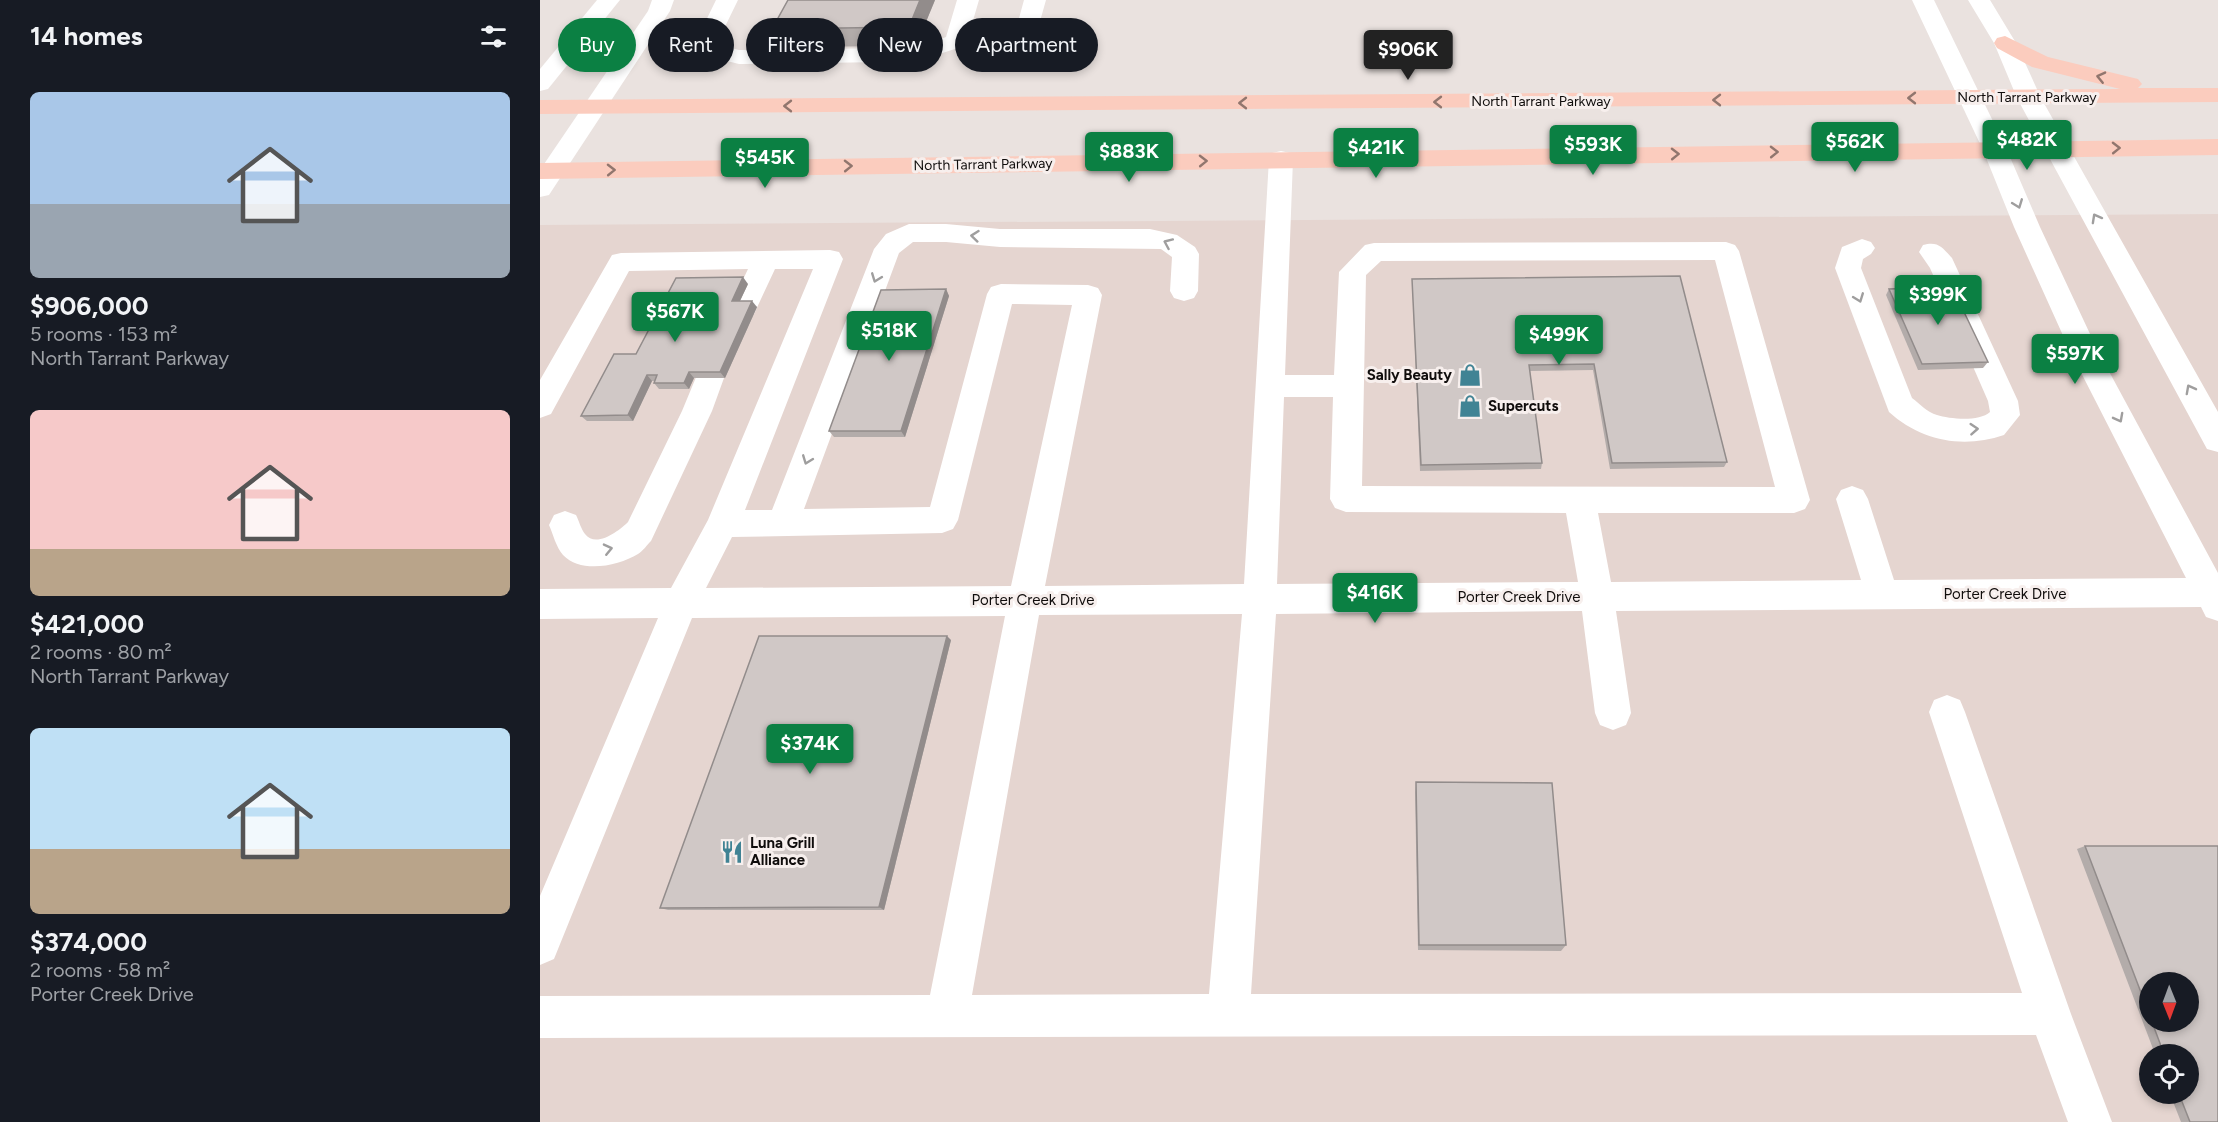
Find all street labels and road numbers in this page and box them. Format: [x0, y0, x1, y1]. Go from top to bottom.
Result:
street label: North Tarrant Parkway [1957, 89, 2097, 106]
street label: North Tarrant Parkway [1471, 93, 1611, 110]
street label: North Tarrant Parkway [913, 155, 1053, 174]
street label: Porter Creek Drive [1944, 585, 2066, 603]
street label: Porter Creek Drive [1458, 588, 1580, 606]
street label: Porter Creek Drive [972, 591, 1094, 609]

